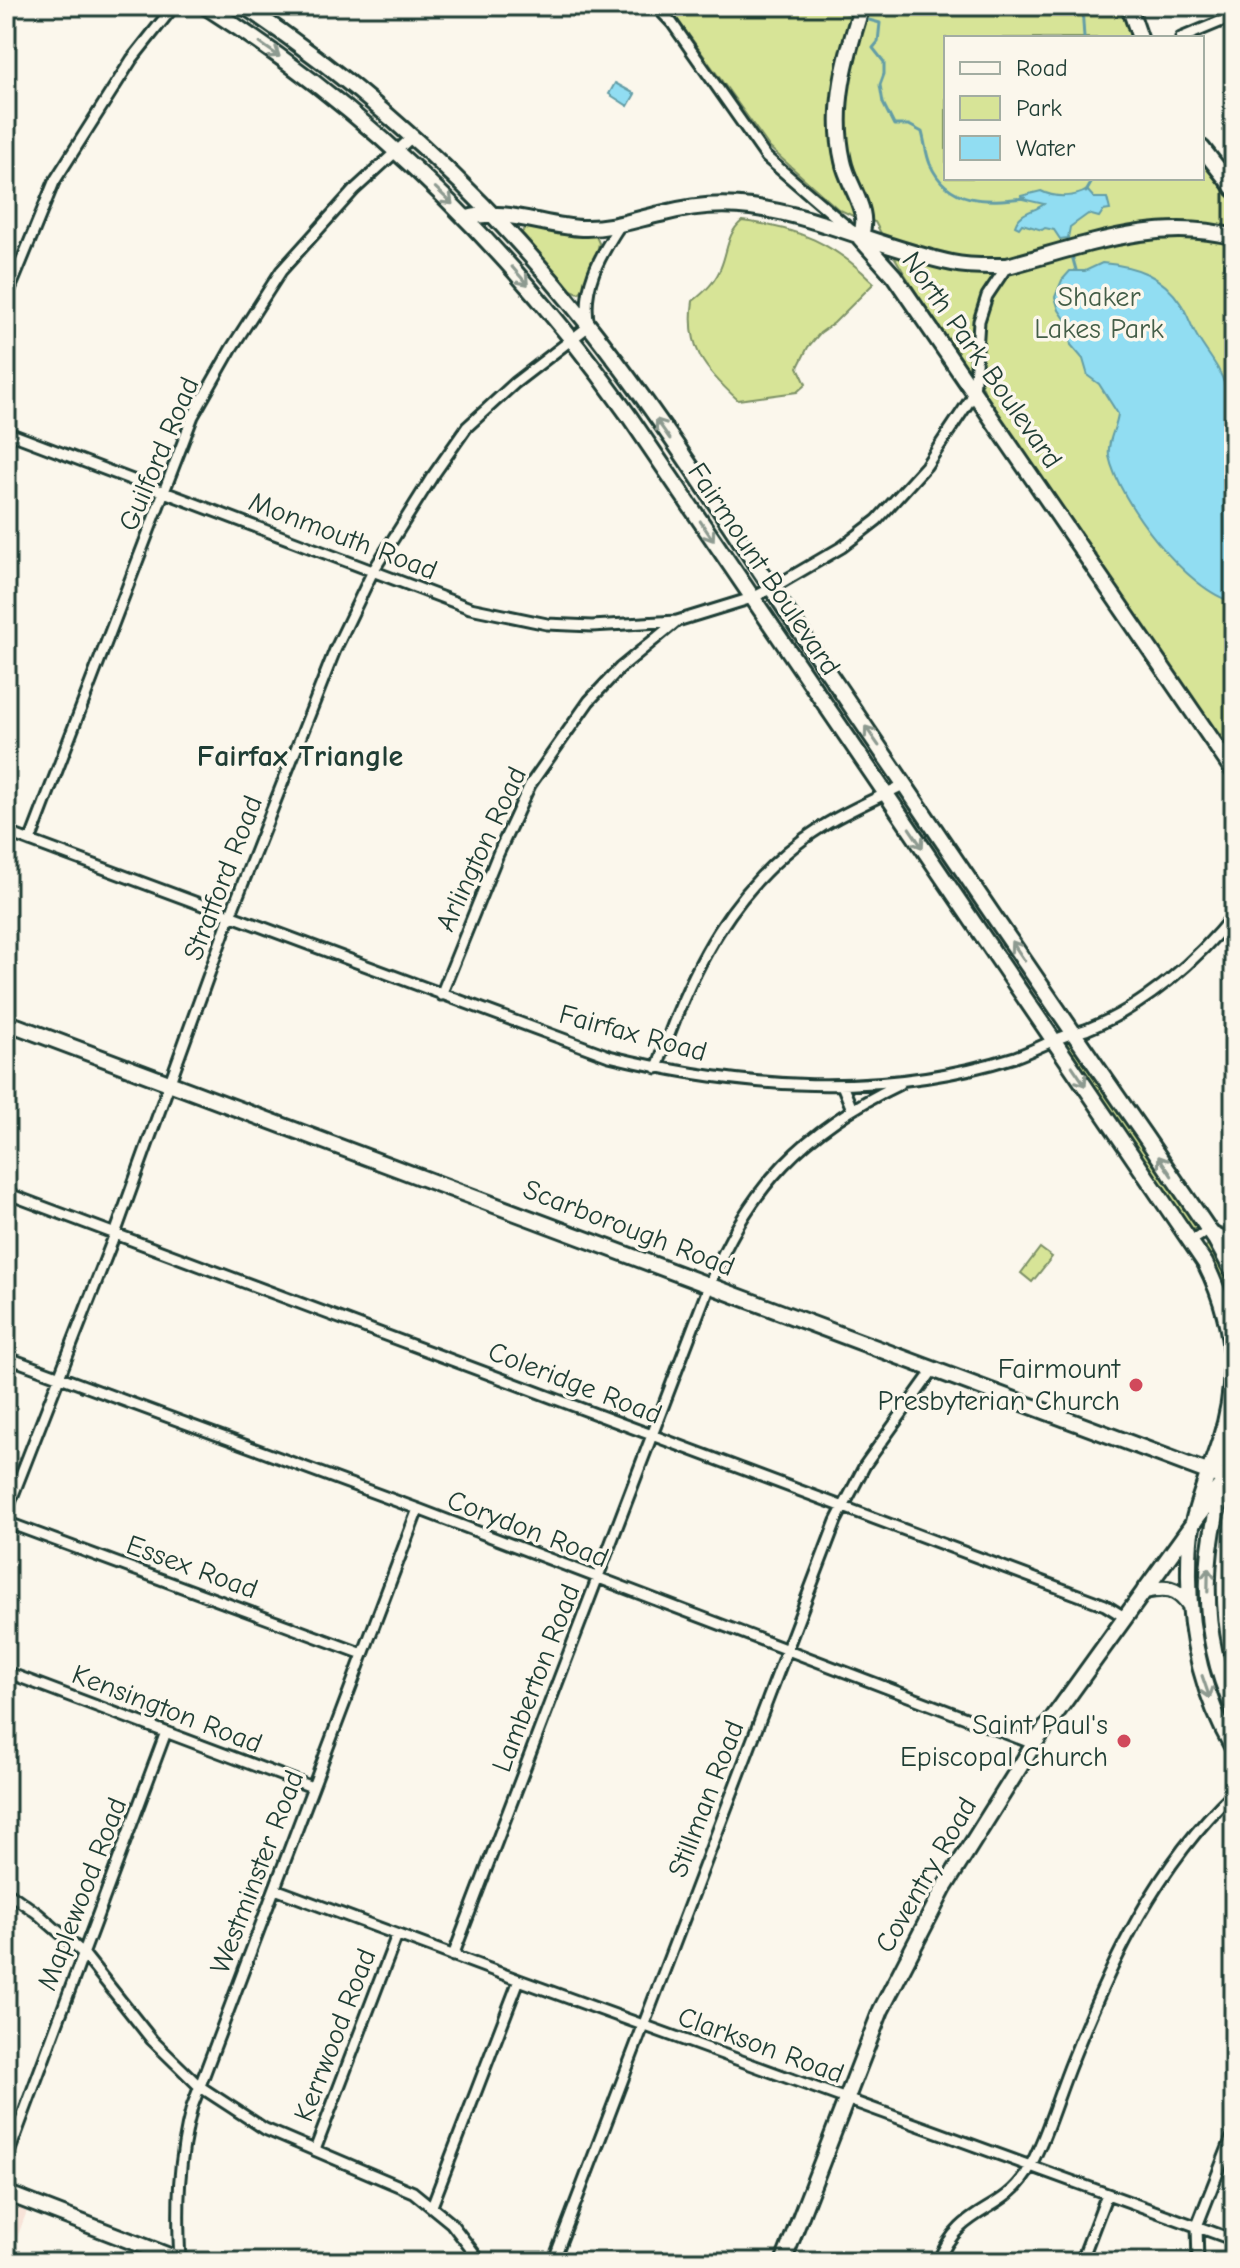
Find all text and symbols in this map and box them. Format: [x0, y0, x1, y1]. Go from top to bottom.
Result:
legend [944, 36, 1204, 180]
one-way arrow [258, 42, 280, 58]
text: Road [1016, 54, 1068, 82]
text: Park [1016, 94, 1062, 122]
text: Water [1016, 134, 1076, 162]
one-way arrow [434, 186, 454, 205]
street label: North Park Boulevard [895, 246, 1069, 474]
one-way arrow [511, 265, 529, 286]
park label: Shaker Lakes Park [1034, 281, 1164, 345]
street label: Guilford Road [112, 372, 206, 536]
one-way arrow [655, 418, 671, 440]
street label: Fairmount Boulevard [681, 457, 847, 681]
street label: Monmouth Road [244, 485, 442, 587]
one-way arrow [699, 519, 715, 541]
one-way arrow [864, 725, 880, 747]
district label: Fairfax Triangle [197, 739, 403, 774]
street label: Arlington Road [429, 762, 533, 936]
street label: Stratford Road [177, 791, 269, 965]
one-way arrow [908, 827, 924, 849]
one-way arrow [1010, 940, 1027, 962]
street label: Fairfax Road [556, 998, 710, 1068]
one-way arrow [1071, 1064, 1087, 1087]
one-way arrow [1157, 1155, 1173, 1177]
street label: Scarborough Road [519, 1173, 739, 1283]
street label: Coleridge Road [484, 1335, 666, 1431]
place label: Fairmount Presbyterian Church [877, 1353, 1121, 1417]
marker: Fairmount Presbyterian Church [1127, 1376, 1145, 1394]
street label: Corydon Road [443, 1484, 613, 1574]
street label: Essex Road [122, 1529, 262, 1605]
one-way arrow [1200, 1567, 1215, 1594]
street label: Lamberton Road [485, 1580, 587, 1776]
street label: Kensington Road [68, 1658, 266, 1760]
one-way arrow [1199, 1675, 1214, 1700]
place label: Saint Paul's Episcopal Church [900, 1709, 1108, 1773]
street label: Stillman Road [662, 1716, 750, 1882]
marker: Saint Paul's Episcopal Church [1115, 1732, 1133, 1750]
street label: Westminster Road [204, 1766, 310, 1978]
street label: Coventry Road [869, 1792, 983, 1958]
street label: Maplewood Road [31, 1793, 133, 1995]
street label: Kerrwood Road [287, 1944, 383, 2126]
street label: Clarkson Road [674, 2000, 848, 2090]

